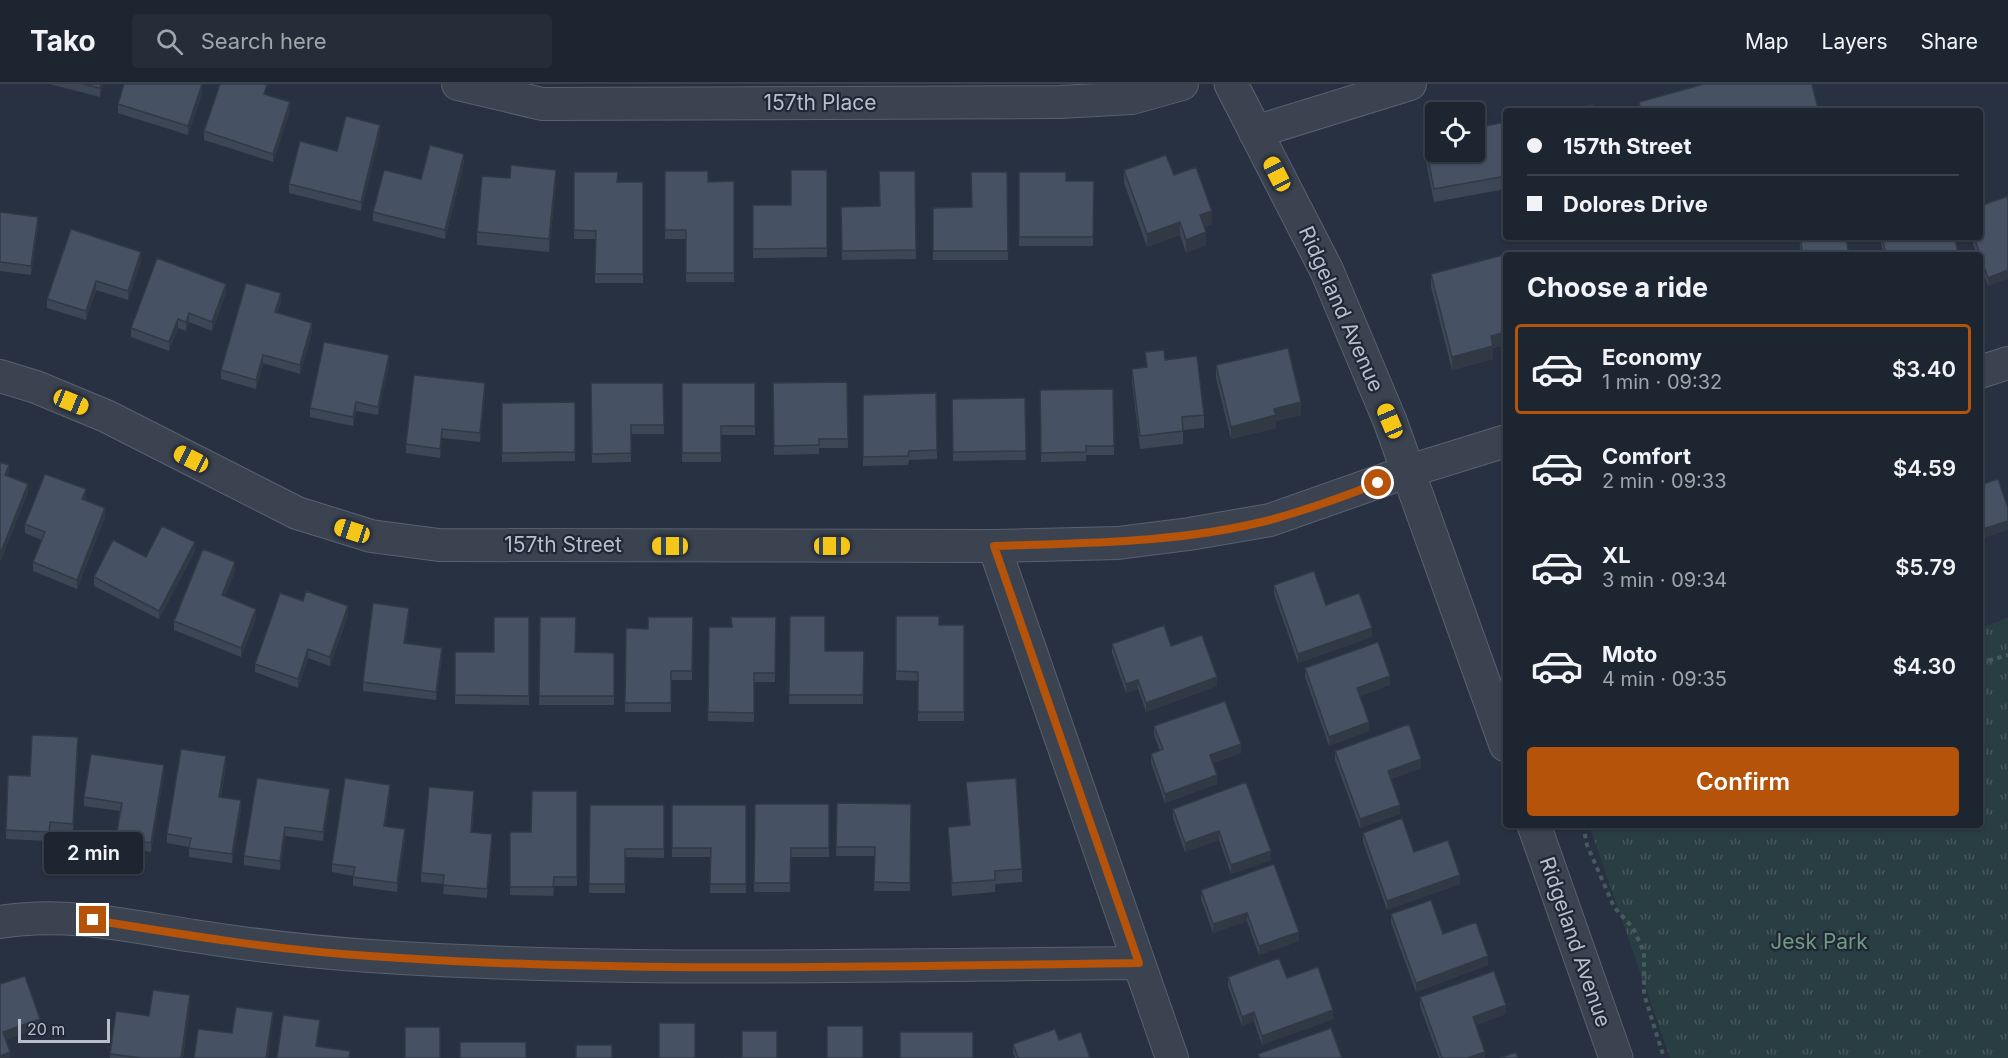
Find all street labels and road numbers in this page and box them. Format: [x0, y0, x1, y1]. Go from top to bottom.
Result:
street label: 157th Place [764, 90, 876, 115]
street label: Ridgeland Avenue [1294, 222, 1389, 395]
street label: 157th Street [504, 532, 622, 557]
street label: Ridgeland Avenue [1535, 853, 1616, 1030]

